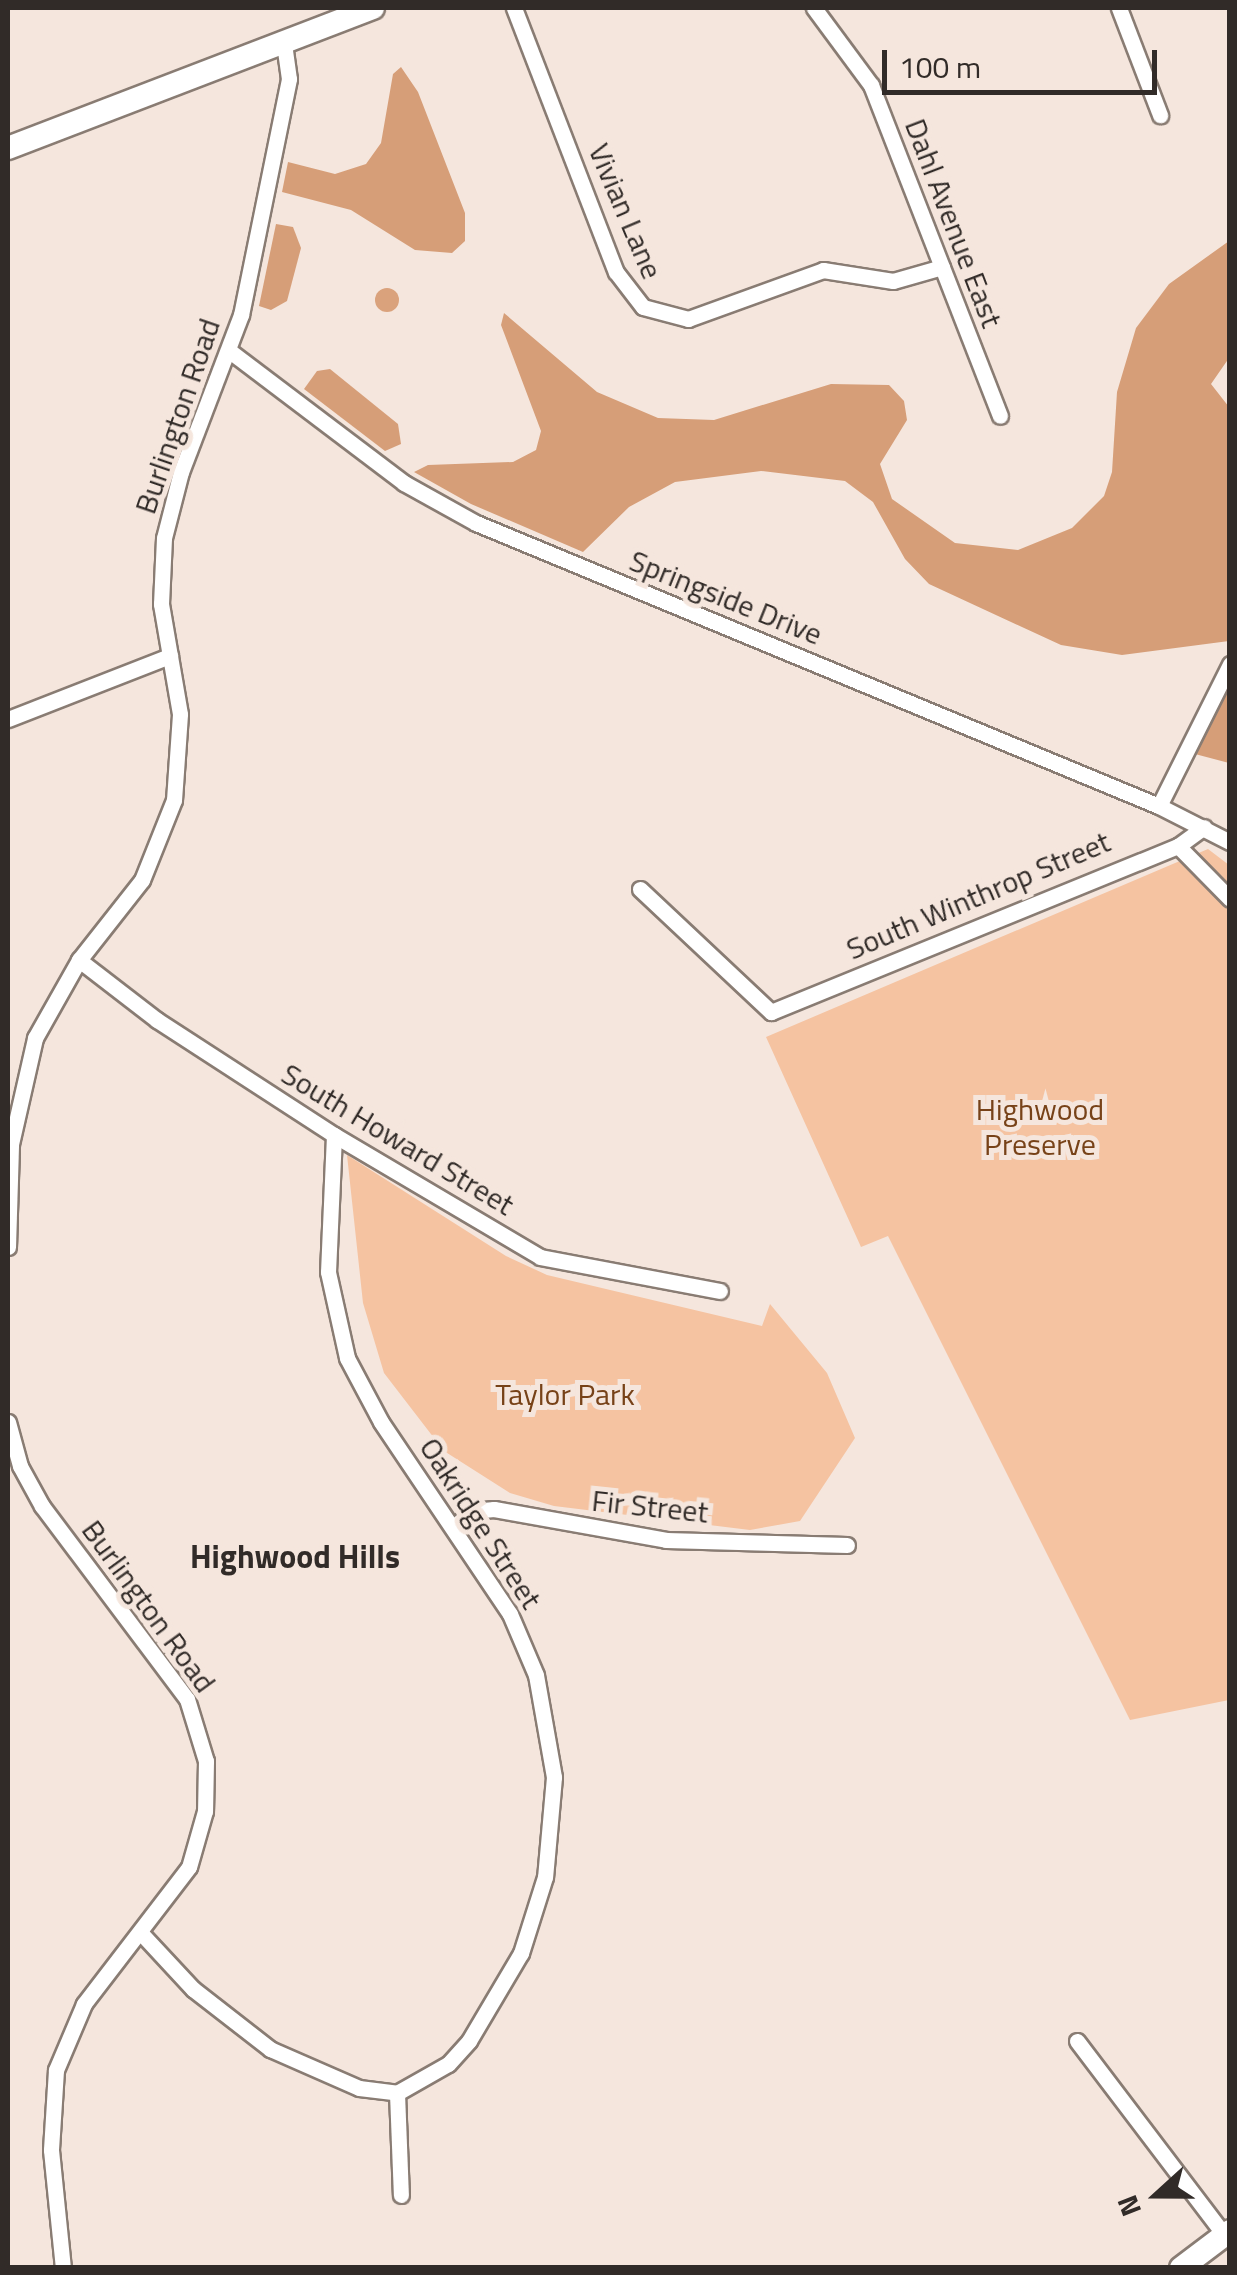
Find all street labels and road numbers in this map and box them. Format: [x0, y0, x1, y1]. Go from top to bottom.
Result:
street label: Dahl Avenue East [898, 114, 1010, 332]
street label: Vivian Lane [581, 138, 671, 284]
street label: Burlington Road [127, 314, 227, 518]
street label: Springside Drive [625, 542, 827, 652]
street label: South Winthrop Street [841, 823, 1115, 967]
street label: South Howard Street [275, 1055, 521, 1223]
street label: Oakridge Street [412, 1431, 550, 1615]
street label: Fir Street [590, 1482, 710, 1530]
street label: Burlington Road [75, 1513, 223, 1699]

